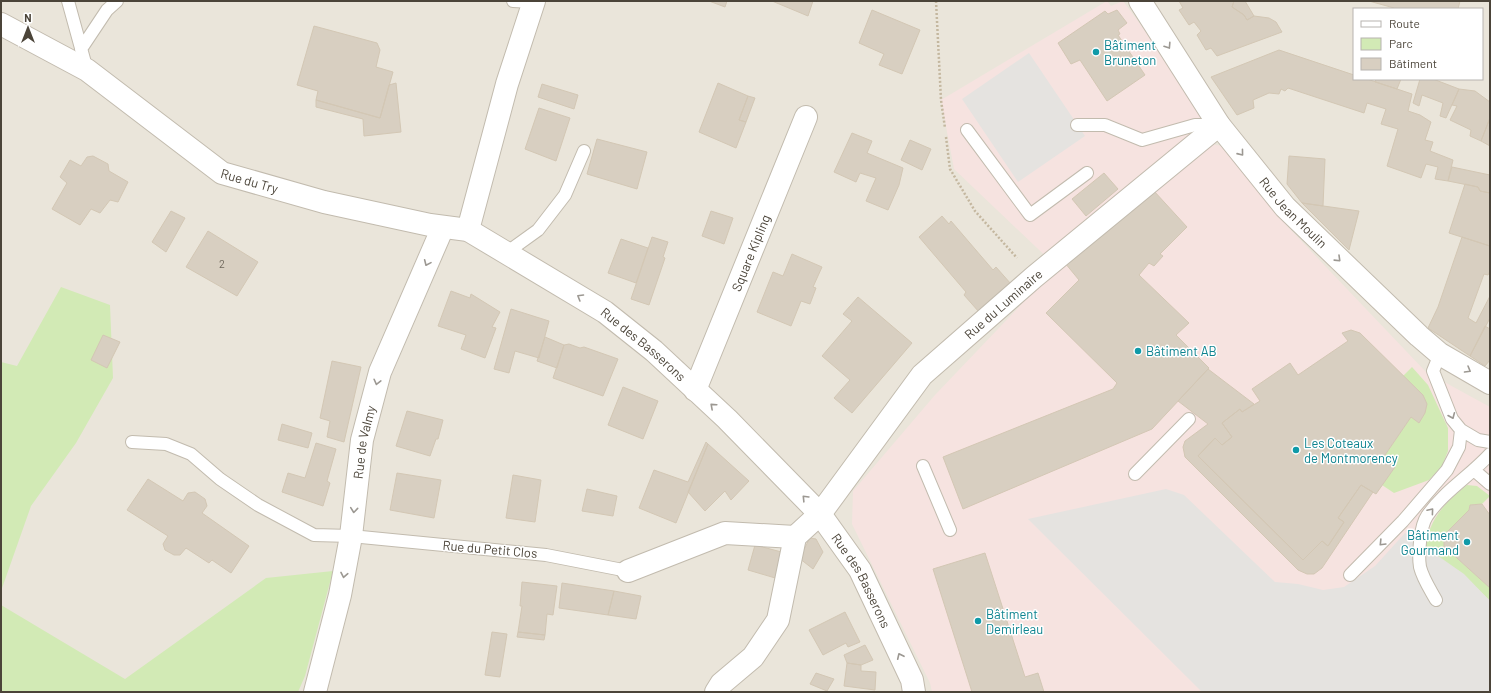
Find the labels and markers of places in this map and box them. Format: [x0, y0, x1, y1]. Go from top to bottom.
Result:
place label: Bâtiment Bruneton [1104, 37, 1156, 68]
marker: Bâtiment Bruneton [1091, 47, 1101, 57]
place label: Bâtiment AB [1146, 343, 1217, 359]
marker: Bâtiment AB [1133, 346, 1143, 356]
place label: Les Coteaux de Montmorency [1304, 435, 1398, 466]
marker: Les Coteaux de Montmorency [1291, 445, 1301, 455]
place label: Bâtiment Gourmand [1401, 527, 1459, 558]
marker: Bâtiment Gourmand [1462, 537, 1472, 547]
place label: Bâtiment Demirleau [986, 606, 1043, 637]
marker: Bâtiment Demirleau [973, 616, 983, 626]

